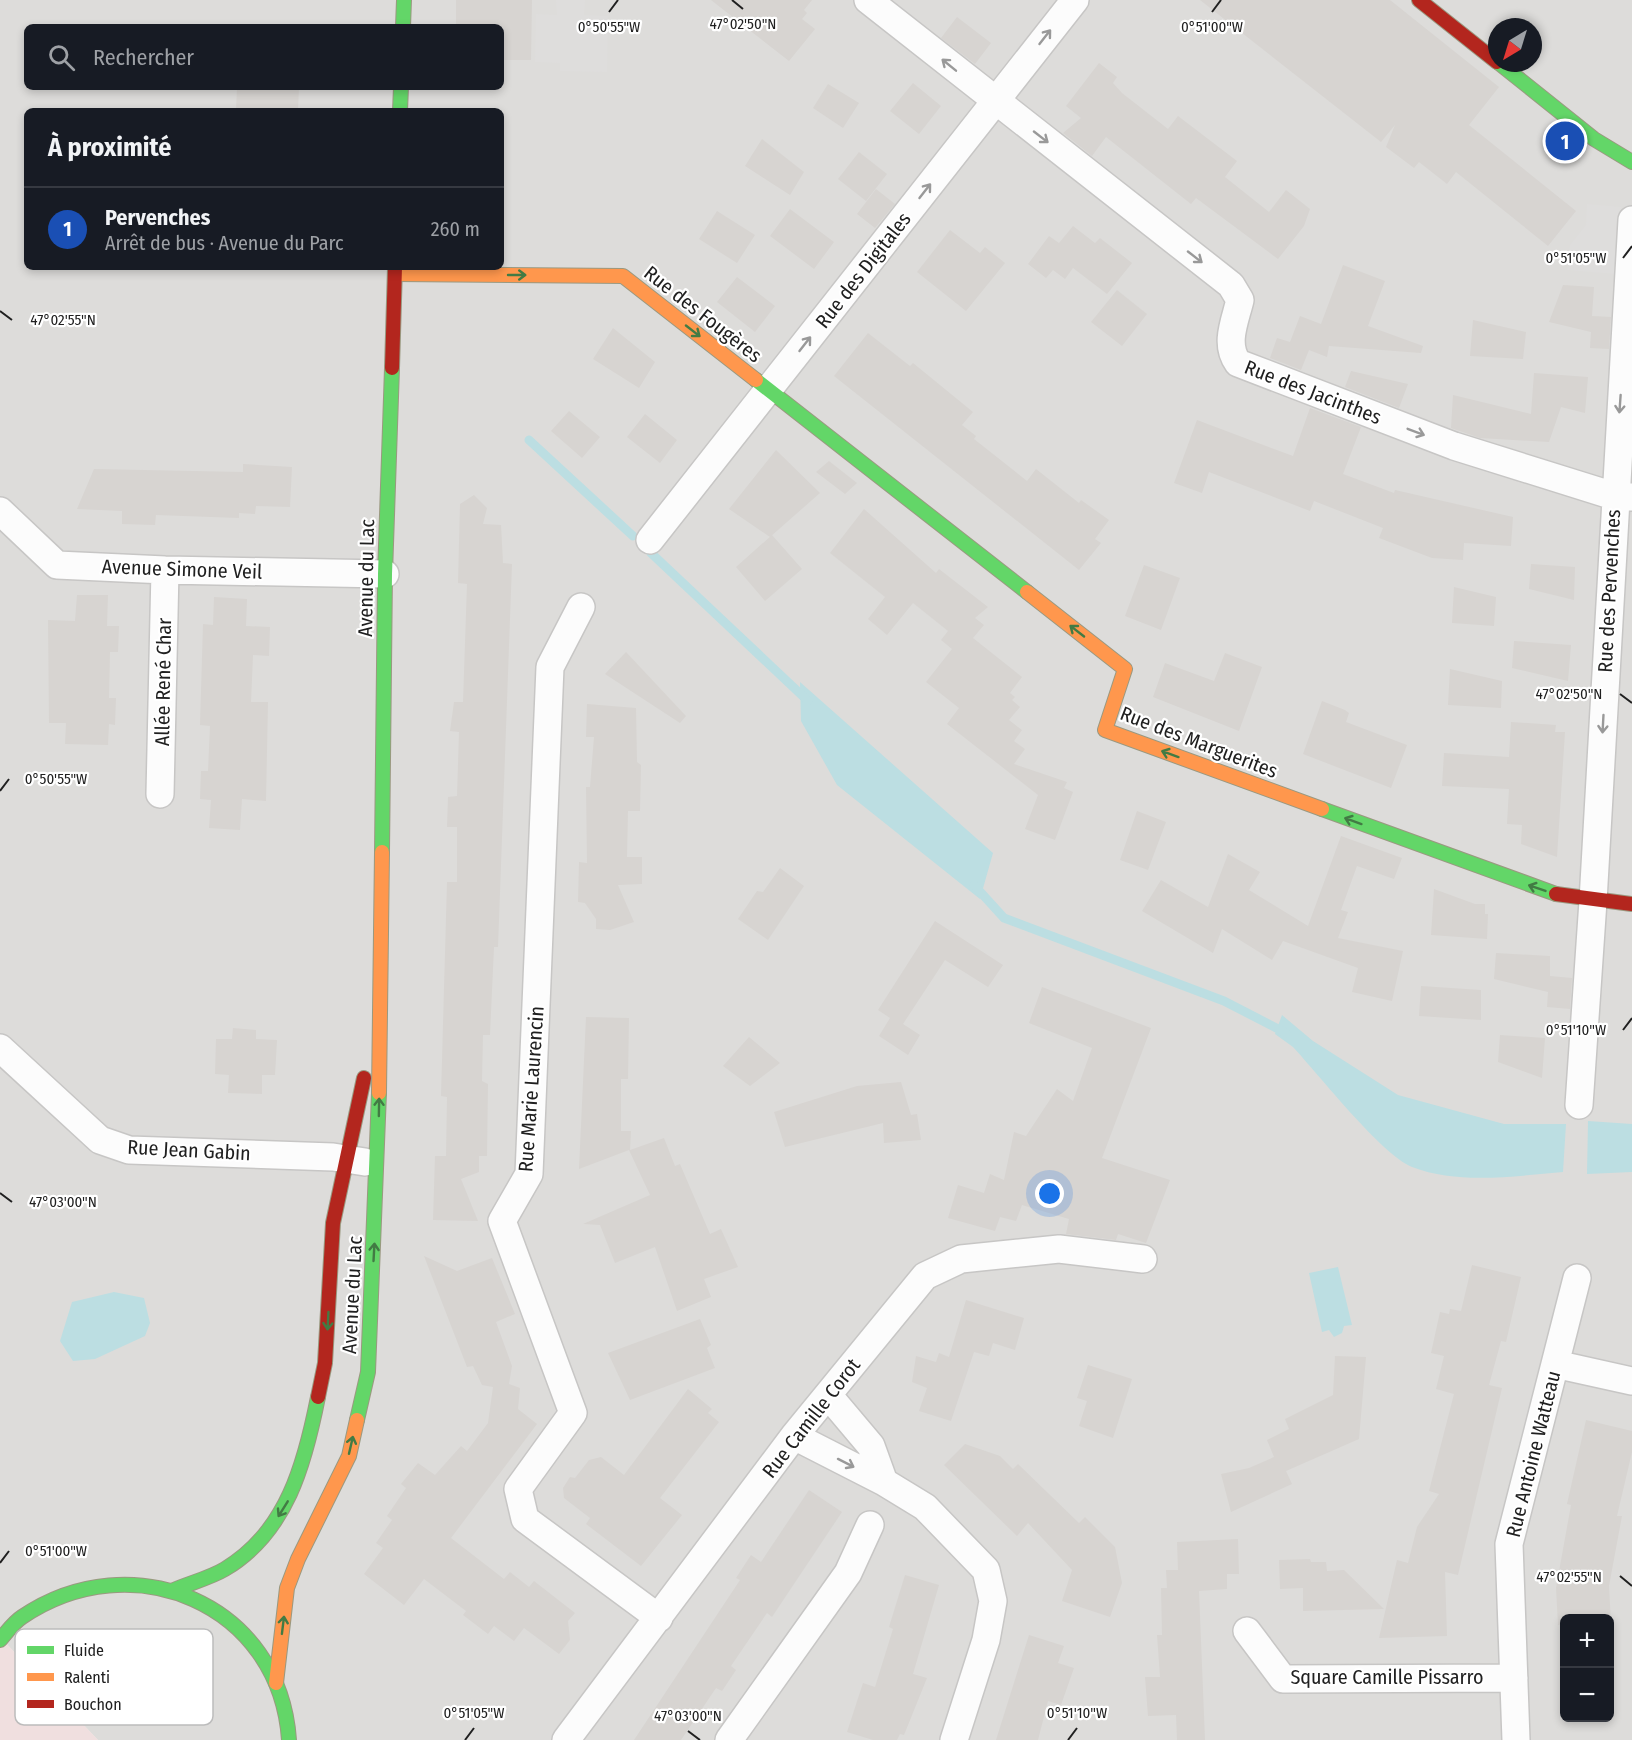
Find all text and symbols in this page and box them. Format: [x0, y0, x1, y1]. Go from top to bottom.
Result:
text: 47°02'50"N [710, 15, 776, 33]
text: 0°50'55"W [578, 18, 640, 36]
text: 0°51'00"W [1181, 18, 1243, 36]
north arrow [1488, 18, 1542, 72]
search box [24, 24, 504, 90]
one-way arrow [1039, 30, 1052, 46]
icon: search [45, 41, 78, 74]
text: Rechercher [93, 44, 194, 71]
one-way arrow [942, 58, 958, 71]
pin: 1 [1546, 118, 1584, 164]
one-way arrow [1033, 131, 1049, 144]
text: À proximité [48, 132, 171, 163]
one-way arrow [919, 183, 932, 199]
text: Pervenches [105, 204, 210, 231]
street label: Rue des Digitales [810, 207, 916, 333]
text: 1 [63, 217, 72, 241]
text: 260 m [431, 217, 480, 241]
text: Arrêt de bus · Avenue du Parc [105, 231, 344, 255]
text: 0°51'05"W [1546, 249, 1606, 267]
one-way arrow [1187, 251, 1203, 264]
street label: Rue des Fougères [639, 261, 767, 367]
one-way arrow [506, 269, 526, 281]
text: 47°02'55"N [30, 311, 96, 329]
one-way arrow [685, 324, 701, 337]
one-way arrow [798, 337, 811, 353]
street label: Rue des Jacinthes [1241, 355, 1385, 429]
one-way arrow [1615, 393, 1626, 413]
one-way arrow [1406, 427, 1425, 438]
street label: Rue des Pervenches [1593, 509, 1625, 673]
street label: Avenue du Lac [353, 518, 379, 637]
street label: Avenue Simone Veil [101, 554, 263, 584]
street label: Allée René Char [150, 618, 176, 746]
one-way arrow [1069, 625, 1085, 638]
text: 47°02'50"N [1536, 685, 1602, 703]
street label: Rue des Marguerites [1117, 701, 1281, 783]
one-way arrow [1597, 714, 1608, 734]
one-way arrow [1162, 748, 1180, 759]
text: 0°50'55"W [25, 770, 87, 788]
one-way arrow [1344, 815, 1363, 826]
one-way arrow [1528, 882, 1547, 893]
street label: Rue Marie Laurencin [513, 1005, 549, 1173]
text: 0°51'10"W [1546, 1021, 1606, 1039]
one-way arrow [373, 1097, 385, 1117]
street label: Rue Jean Gabin [127, 1135, 251, 1165]
your location [1035, 1179, 1064, 1208]
text: 47°03'00"N [29, 1193, 97, 1211]
street label: Avenue du Lac [337, 1235, 367, 1354]
one-way arrow [368, 1242, 379, 1262]
one-way arrow [322, 1310, 333, 1330]
street label: Rue Camille Corot [757, 1353, 865, 1482]
street label: Rue Antoine Watteau [1501, 1368, 1565, 1540]
one-way arrow [346, 1435, 358, 1454]
one-way arrow [836, 1458, 854, 1469]
one-way arrow [276, 1500, 289, 1517]
text: 0°51'00"W [25, 1542, 87, 1560]
text: 47°02'55"N [1536, 1568, 1602, 1586]
map controls [1560, 1614, 1614, 1722]
button: + [1560, 1614, 1614, 1668]
one-way arrow [277, 1616, 288, 1636]
legend [15, 1629, 213, 1725]
text: Fluide [64, 1641, 104, 1660]
street label: Square Camille Pissarro [1290, 1665, 1484, 1689]
text: Ralenti [64, 1668, 110, 1687]
button: − [1560, 1668, 1614, 1722]
text: Bouchon [64, 1695, 122, 1714]
text: 0°51'05"W [444, 1704, 504, 1722]
text: 0°51'10"W [1047, 1704, 1107, 1722]
text: 47°03'00"N [654, 1707, 722, 1725]

